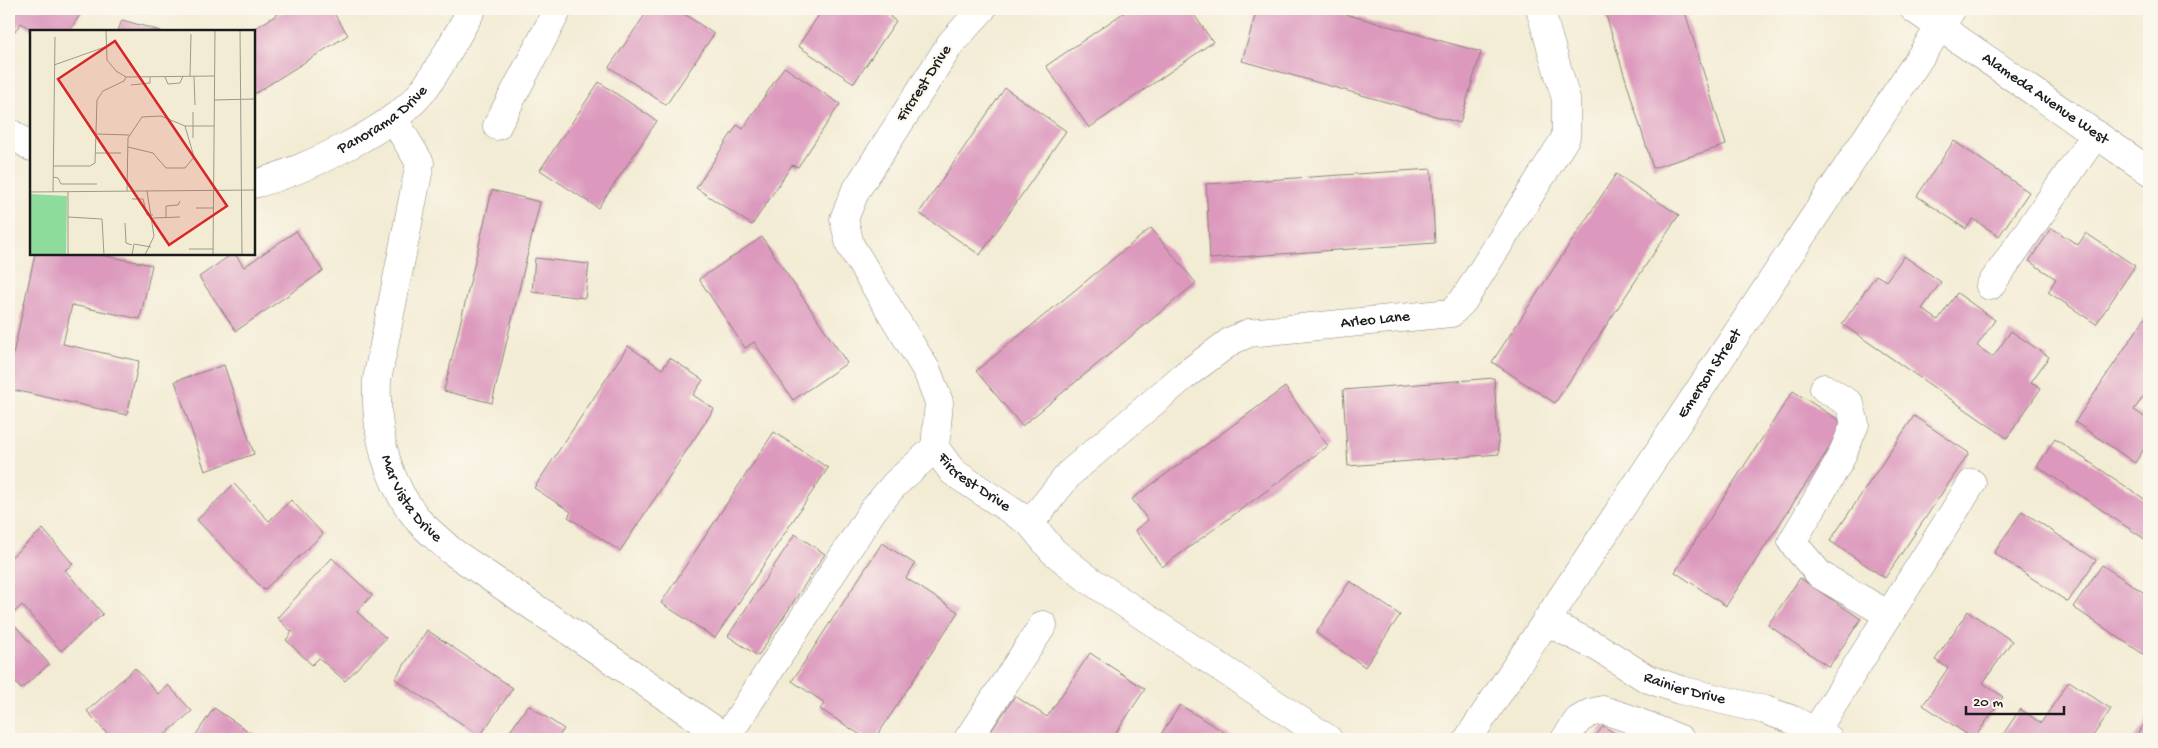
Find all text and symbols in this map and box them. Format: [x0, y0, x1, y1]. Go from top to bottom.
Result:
inset map [30, 30, 255, 255]
street label: Fircrest Drive [893, 41, 957, 127]
street label: Alameda Avenue West [1978, 49, 2113, 150]
street label: Panorama Drive [334, 82, 433, 159]
street label: Arleo Lane [1340, 308, 1412, 333]
street label: Emerson Street [1674, 324, 1747, 422]
street label: Fircrest Drive [932, 449, 1015, 517]
street label: Mar Vista Drive [376, 453, 446, 548]
street label: Rainier Drive [1641, 668, 1728, 710]
scale bar [1966, 683, 2063, 715]
text: 20 m [1973, 694, 2003, 712]

